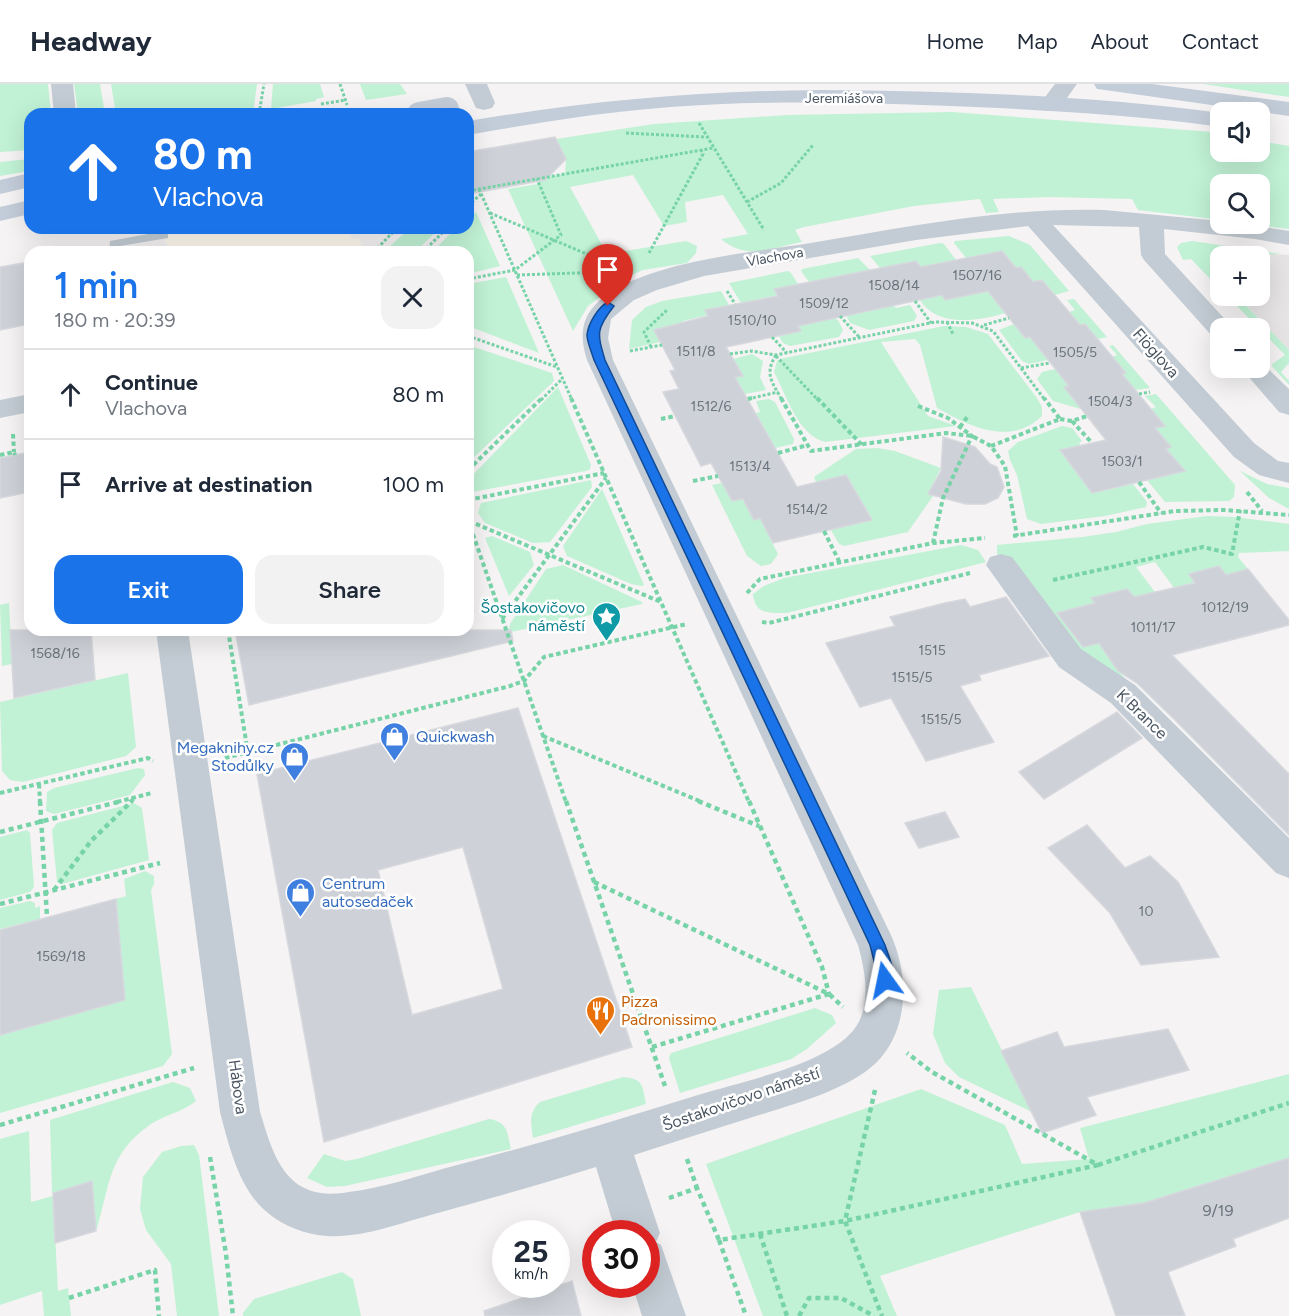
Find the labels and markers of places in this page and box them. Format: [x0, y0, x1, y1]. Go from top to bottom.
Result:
pin [582, 244, 633, 306]
place label: Šostakovičovo náměstí [480, 598, 586, 635]
place icon: Šostakovičovo náměstí [590, 600, 622, 642]
shop icon: Quickwash [379, 720, 411, 762]
place label: Quickwash [416, 727, 495, 746]
place label: Megaknihy.cz Stodůlky [177, 738, 275, 775]
shop icon: Megaknihy.cz Stodůlky [279, 740, 311, 782]
place label: Centrum autosedaček [322, 874, 413, 911]
shop icon: Centrum autosedaček [285, 876, 317, 918]
place label: Pizza Padronissimo [621, 992, 716, 1029]
restaurant icon: Pizza Padronissimo [584, 994, 616, 1036]

